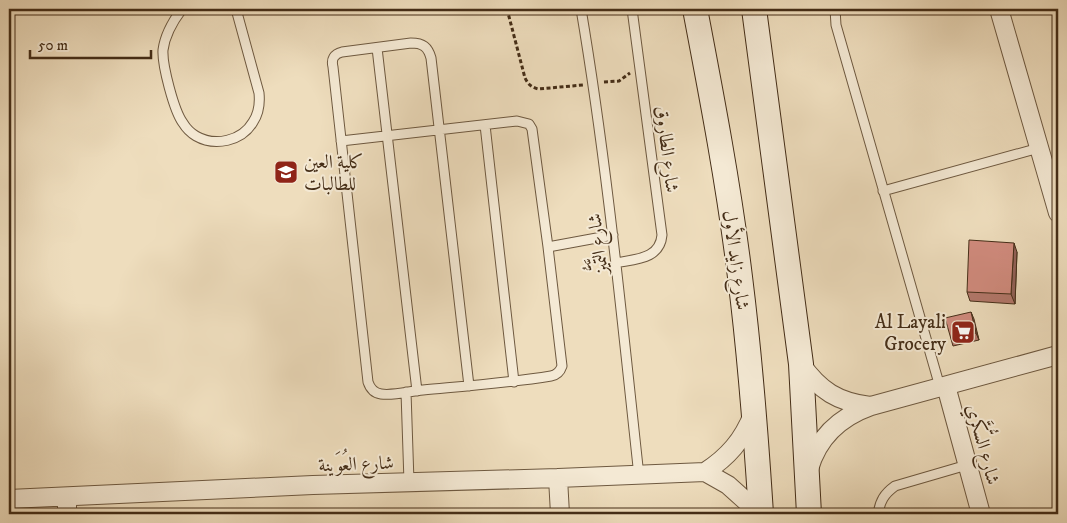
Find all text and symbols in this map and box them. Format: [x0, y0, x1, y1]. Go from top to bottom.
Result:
scale bar [30, 28, 151, 60]
text: 50 m [38, 36, 68, 55]
street label: شارع الطاروق [647, 104, 683, 194]
place label: كلية العين للطالبات [304, 151, 364, 196]
school or university icon: كلية العين للطالبات [273, 159, 299, 185]
street label: شارع زايد الأول [714, 208, 757, 312]
street label: شارع التَّمَيُّز [576, 212, 617, 279]
place label: Al Layali Grocery [875, 311, 947, 356]
supermarket icon: Al Layali Grocery [950, 319, 976, 345]
street label: شارع السُّكَّري [958, 400, 1012, 488]
street label: شارع العُوَينة [318, 447, 394, 480]

